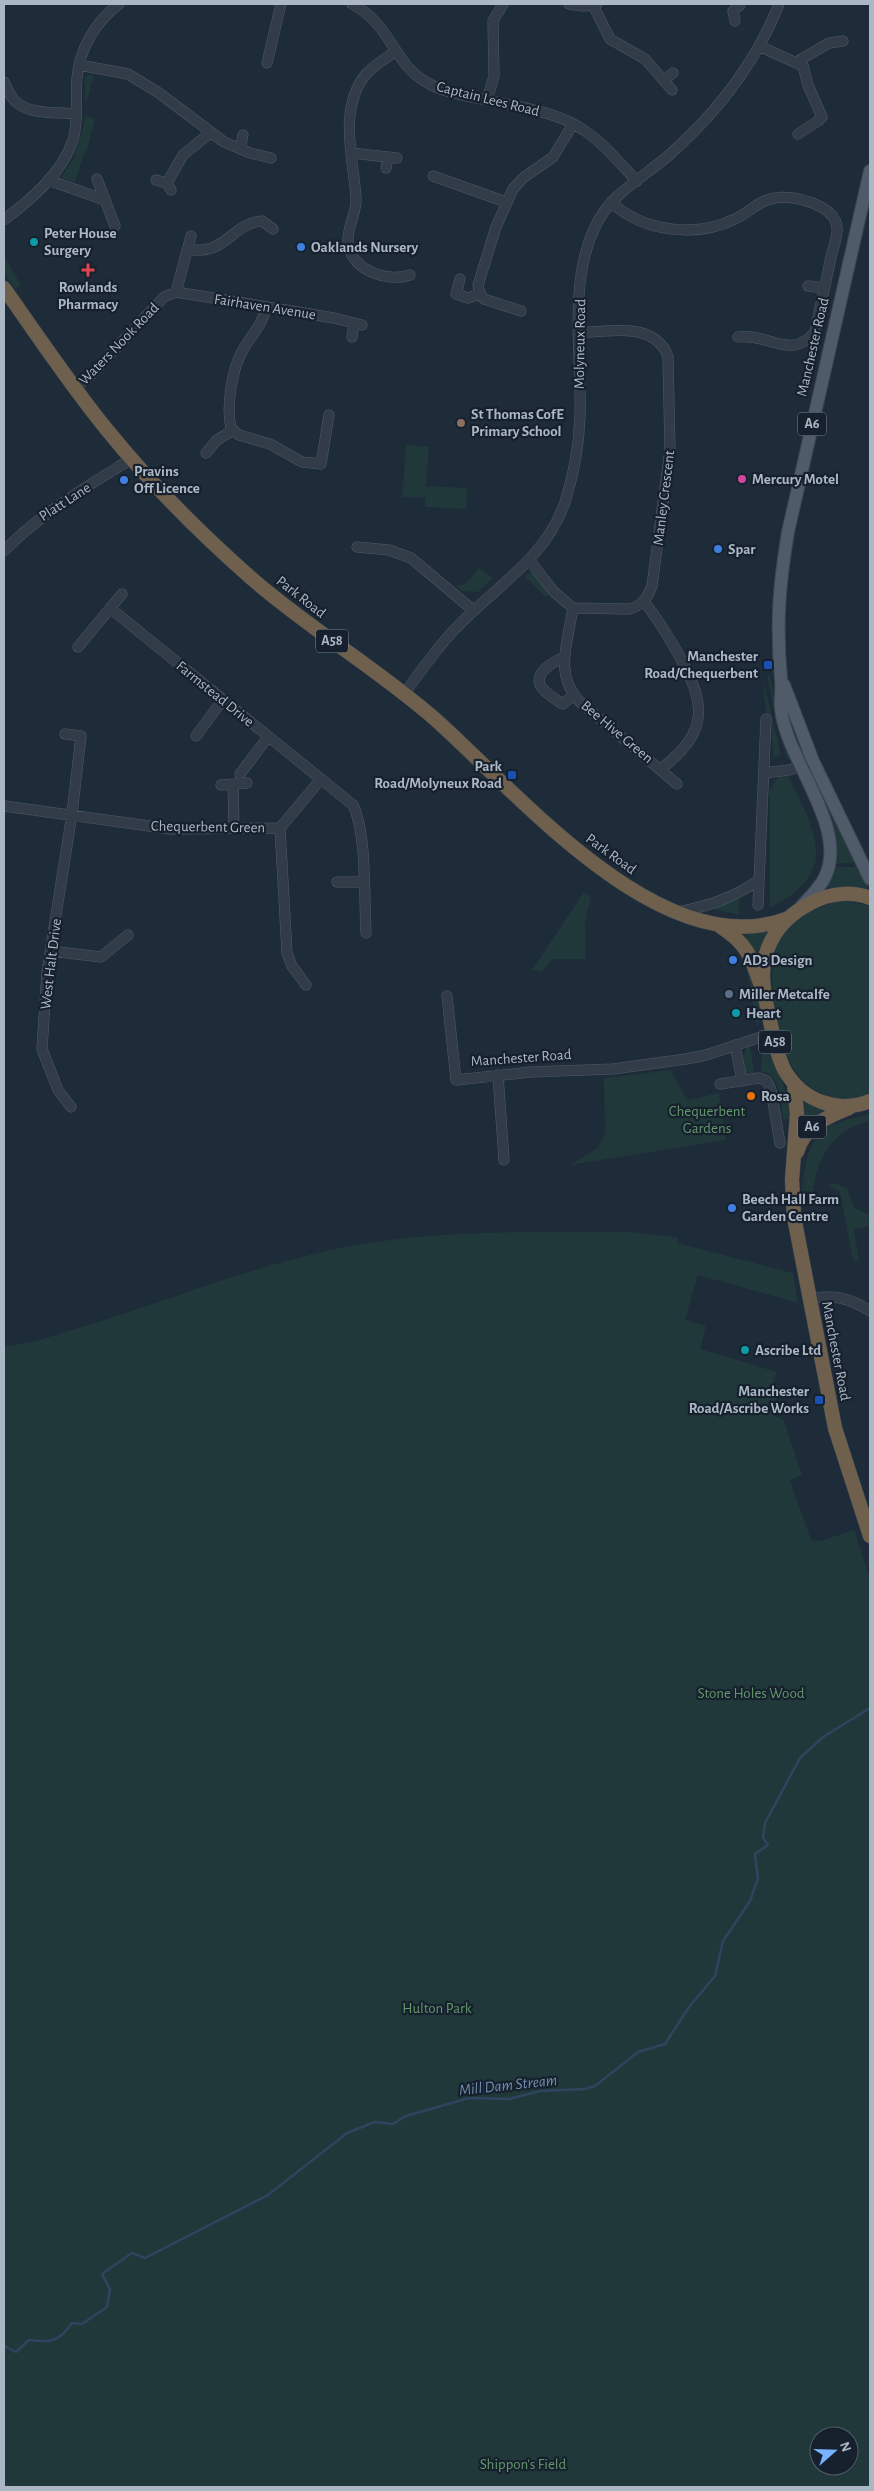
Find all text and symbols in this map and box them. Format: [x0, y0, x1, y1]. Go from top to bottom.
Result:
street label: Captain Lees Road [435, 79, 541, 119]
place label: Peter House Surgery [44, 226, 117, 258]
marker: Peter House Surgery [28, 236, 40, 248]
place label: Oaklands Nursery [311, 240, 419, 255]
marker: Oaklands Nursery [295, 241, 307, 253]
marker: Rowlands Pharmacy [82, 264, 94, 276]
place label: Rowlands Pharmacy [58, 280, 119, 312]
street label: Fairhaven Avenue [213, 292, 317, 322]
street label: Manchester Road [794, 296, 832, 398]
street label: Molyneux Road [572, 299, 588, 389]
street label: Waters Nook Road [76, 300, 162, 388]
place label: St Thomas CofE Primary School [471, 407, 564, 439]
road number: A6 [798, 412, 826, 436]
marker: St Thomas CofE Primary School [455, 417, 467, 429]
street label: Manley Crescent [651, 449, 677, 546]
place label: Pravins Off Licence [134, 464, 200, 496]
place label: Mercury Motel [752, 472, 839, 487]
marker: Mercury Motel [736, 473, 748, 485]
marker: Pravins Off Licence [118, 474, 130, 486]
street label: Platt Lane [37, 480, 94, 524]
place label: Spar [728, 542, 756, 557]
marker: Spar [712, 543, 724, 555]
street label: Park Road [273, 573, 329, 621]
road number: A58 [316, 630, 348, 652]
place label: Manchester Road/Chequerbent [644, 649, 759, 681]
street label: Farmstead Drive [173, 658, 257, 730]
marker: Manchester Road/Chequerbent [762, 659, 774, 671]
street label: Bee Hive Green [578, 698, 656, 766]
place label: Park Road/Molyneux Road [374, 759, 503, 791]
marker: Park Road/Molyneux Road [506, 769, 518, 781]
street label: Chequerbent Green [151, 819, 265, 835]
street label: Park Road [583, 831, 639, 877]
street label: West Halt Drive [38, 918, 64, 1010]
place label: AD3 Design [743, 953, 813, 968]
marker: AD3 Design [727, 954, 739, 966]
place label: Miller Metcalfe [739, 987, 830, 1002]
marker: Miller Metcalfe [723, 988, 735, 1000]
place label: Heart [746, 1006, 781, 1021]
marker: Heart [730, 1007, 742, 1019]
road number: A58 [759, 1030, 791, 1054]
street label: Manchester Road [470, 1047, 572, 1069]
place label: Rosa [761, 1089, 790, 1104]
marker: Rosa [745, 1090, 757, 1102]
park label: Chequerbent Gardens [669, 1104, 746, 1136]
road number: A6 [798, 1116, 826, 1138]
place label: Beech Hall Farm Garden Centre [742, 1192, 839, 1224]
marker: Beech Hall Farm Garden Centre [726, 1202, 738, 1214]
street label: Manchester Road [819, 1300, 853, 1402]
place label: Ascribe Ltd [755, 1343, 821, 1358]
marker: Ascribe Ltd [739, 1344, 751, 1356]
place label: Manchester Road/Ascribe Works [689, 1384, 810, 1416]
marker: Manchester Road/Ascribe Works [813, 1394, 825, 1406]
park label: Stone Holes Wood [697, 1686, 805, 1701]
park label: Hulton Park [402, 2001, 472, 2016]
water label: Mill Dam Stream [458, 2072, 558, 2098]
north arrow [809, 2426, 859, 2476]
text: N [837, 2440, 854, 2454]
park label: Shippon's Field [480, 2457, 567, 2472]

